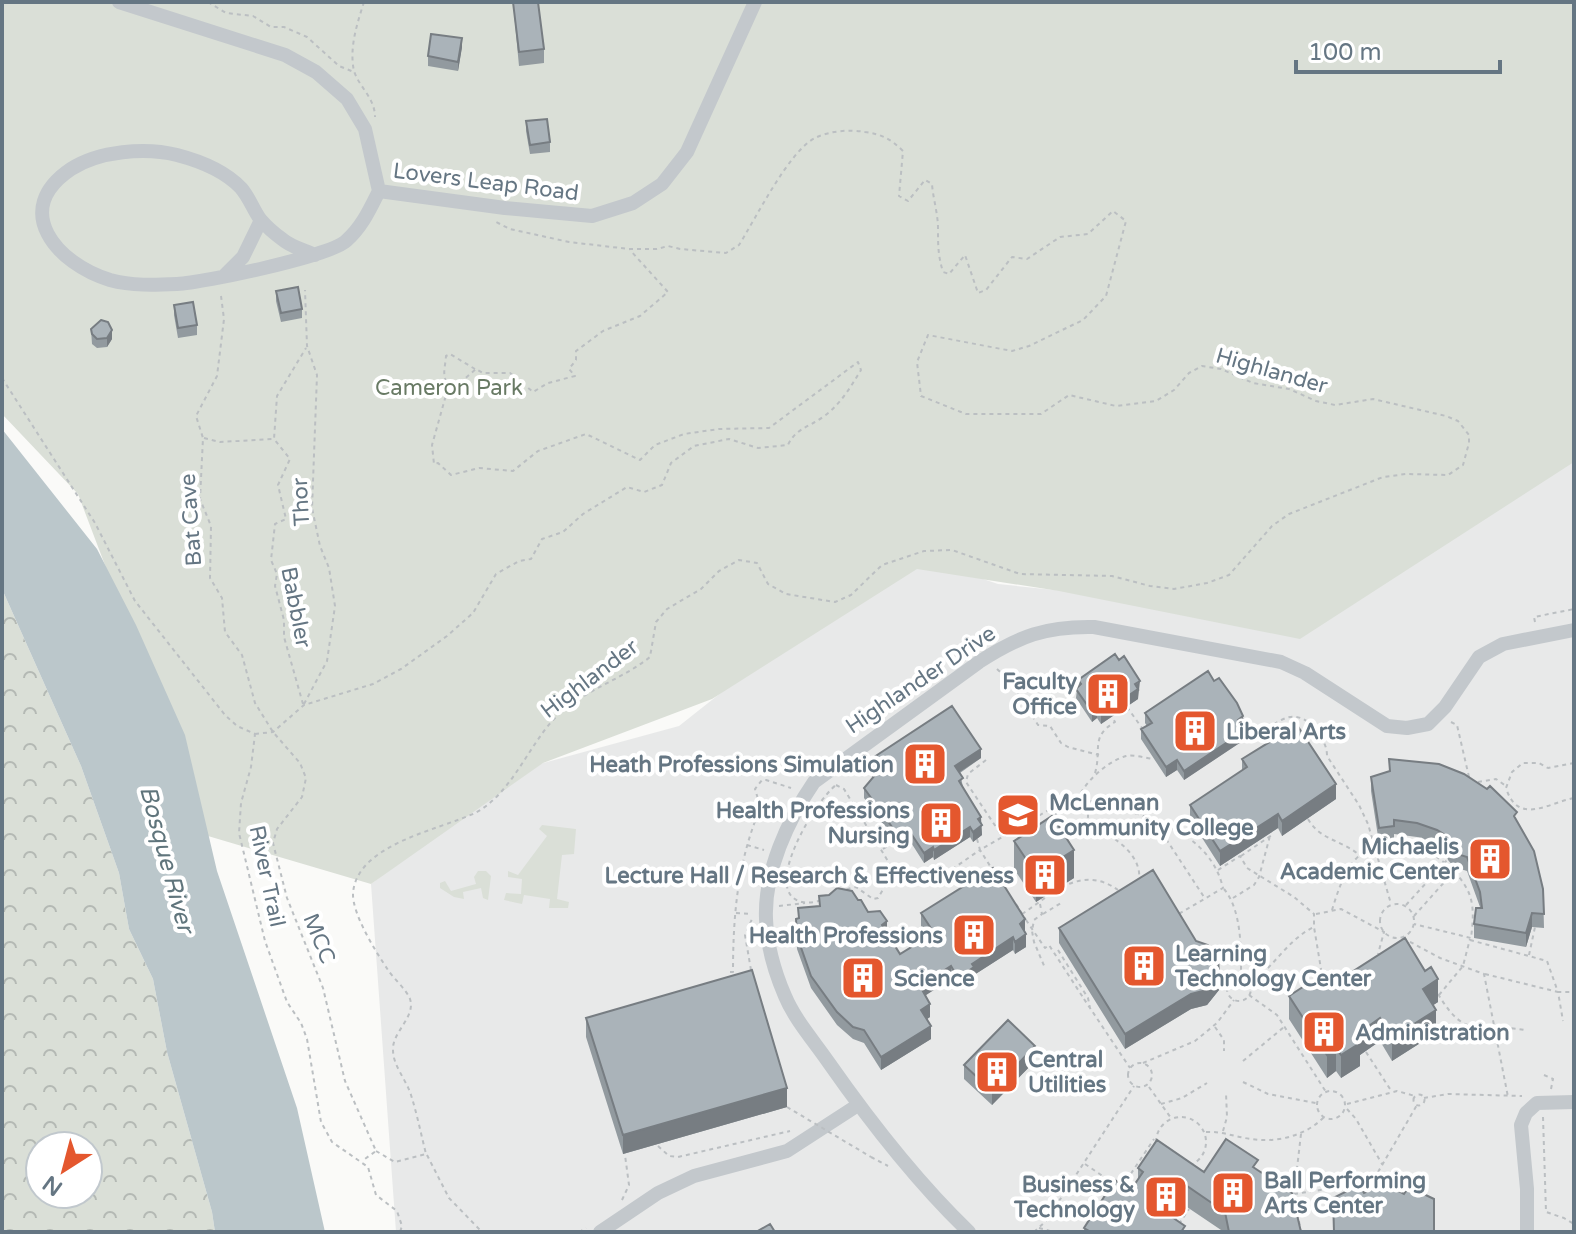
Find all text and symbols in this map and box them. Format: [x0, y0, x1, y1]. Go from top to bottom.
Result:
scale bar [1296, 24, 1500, 74]
text: 100 m [1308, 38, 1382, 67]
street label: Lovers Leap Road [392, 158, 580, 206]
street label: Highlander [1213, 343, 1331, 399]
park label: Cameron Park [375, 375, 523, 401]
street label: Bat Cave [175, 473, 207, 567]
street label: Thor [287, 476, 315, 527]
street label: Babbler [275, 565, 317, 650]
street label: Highlander Drive [841, 620, 1000, 740]
street label: Highlander [536, 633, 644, 724]
place label: Faculty Office [1002, 669, 1077, 720]
building icon: Faculty Office [1084, 670, 1132, 718]
building icon: Liberal Arts [1171, 707, 1219, 755]
place label: Liberal Arts [1226, 719, 1347, 745]
building icon: Heath Professions Simulation [901, 740, 949, 788]
place label: Heath Professions Simulation [589, 752, 894, 778]
water label: Bosque River [133, 783, 201, 938]
place label: McLennan Community College [1049, 790, 1254, 841]
school or university icon: McLennan Community College [994, 791, 1042, 839]
place label: Health Professions Nursing [716, 798, 910, 849]
building icon: Health Professions Nursing [917, 799, 965, 847]
street label: River Trail [244, 823, 290, 929]
place label: Michaelis Academic Center [1280, 834, 1460, 885]
building icon: Michaelis Academic Center [1466, 835, 1514, 883]
building icon: Lecture Hall / Research & Effectiveness [1021, 851, 1069, 899]
place label: Lecture Hall / Research & Effectiveness [605, 863, 1014, 889]
street label: MCC [297, 910, 341, 967]
building icon: Health Professions [950, 911, 998, 959]
place label: Health Professions [749, 923, 943, 949]
place label: Learning Technology Center [1174, 941, 1372, 992]
building icon: Learning Technology Center [1120, 942, 1168, 990]
building icon: Science [839, 954, 887, 1002]
place label: Science [894, 966, 975, 992]
building icon: Administration [1300, 1008, 1348, 1056]
place label: Administration [1355, 1020, 1510, 1046]
place label: Central Utilities [1028, 1047, 1107, 1098]
building icon: Central Utilities [973, 1048, 1021, 1096]
north arrow [24, 1130, 104, 1210]
place label: Ball Performing Arts Center [1264, 1168, 1426, 1219]
building icon: Ball Performing Arts Center [1209, 1169, 1257, 1217]
text: N [38, 1170, 68, 1201]
place label: Business & Technology [1013, 1172, 1135, 1223]
building icon: Business & Technology [1142, 1173, 1190, 1221]

